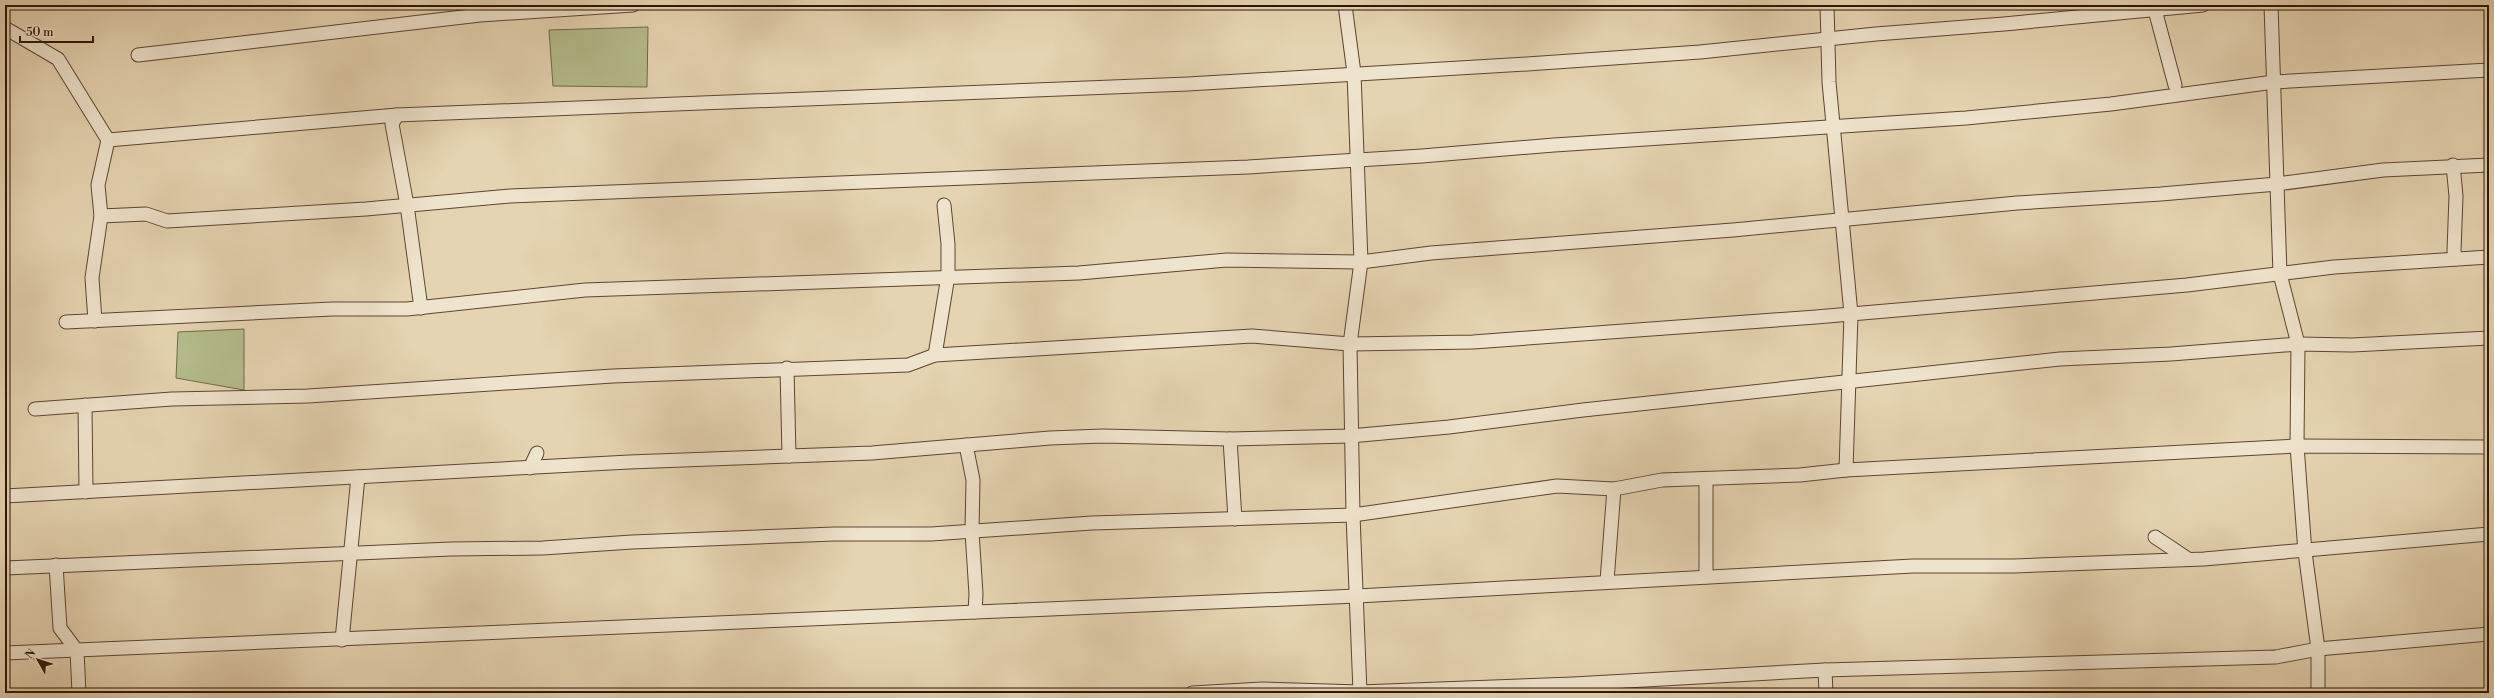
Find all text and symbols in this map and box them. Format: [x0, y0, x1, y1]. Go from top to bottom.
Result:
scale bar [20, 18, 93, 44]
text: 50 m [26, 25, 54, 40]
north arrow [18, 640, 58, 680]
text: N [23, 646, 39, 662]

